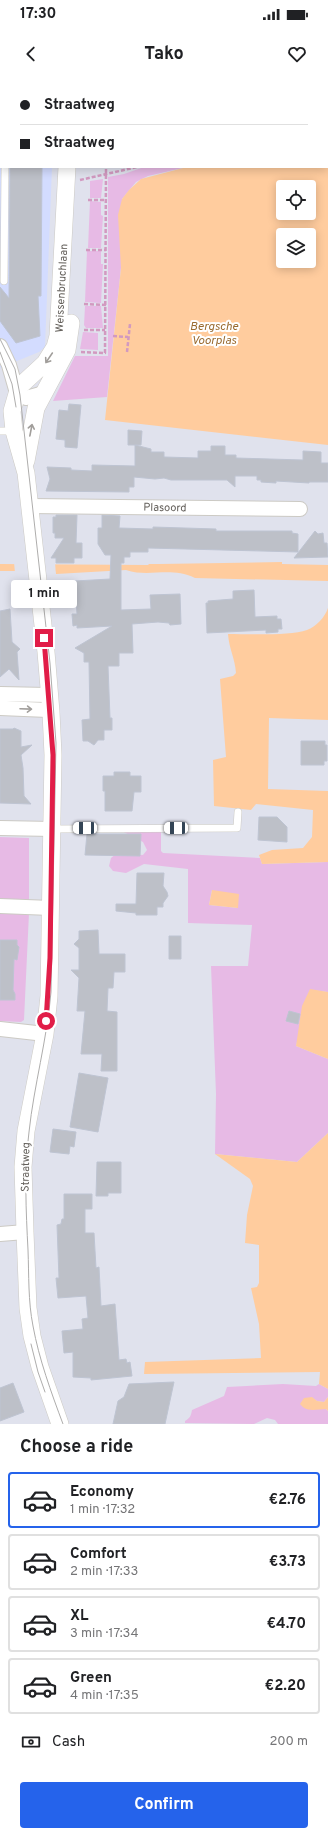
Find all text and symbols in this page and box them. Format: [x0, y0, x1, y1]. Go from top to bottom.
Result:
text: 17:30 [20, 5, 56, 24]
icon: back [20, 43, 42, 65]
text: Tako [144, 43, 184, 66]
icon: heart [286, 43, 308, 65]
text: Straatweg [44, 96, 115, 115]
text: Straatweg [44, 134, 115, 153]
map controls [276, 180, 316, 268]
button: locate [276, 180, 316, 220]
button: layers [276, 228, 316, 268]
street label: Weissenbruchlaan [53, 243, 71, 333]
water label: Bergsche Voorplas [190, 319, 239, 349]
one-way arrow [45, 352, 53, 363]
one-way arrow [28, 424, 36, 437]
street label: Plasoord [143, 501, 187, 515]
callout: 1 min [11, 580, 77, 608]
text: 1 min [28, 586, 60, 602]
route end [35, 629, 53, 647]
one-way arrow [19, 705, 32, 712]
car [73, 822, 97, 834]
car [164, 822, 188, 834]
route start [37, 1012, 55, 1030]
street label: Straatweg [19, 1142, 33, 1192]
text: Choose a ride [20, 1436, 133, 1459]
icon: car [22, 1482, 58, 1518]
text: Economy [70, 1483, 134, 1502]
text: €2.76 [268, 1491, 306, 1510]
text: 1 min · 17:32 [70, 1502, 135, 1518]
icon: car [22, 1544, 58, 1580]
text: Comfort [70, 1545, 127, 1564]
text: €3.73 [269, 1553, 306, 1572]
text: 2 min · 17:33 [70, 1564, 138, 1580]
icon: car [22, 1606, 58, 1642]
text: XL [70, 1607, 88, 1626]
text: €4.70 [267, 1615, 306, 1634]
text: 3 min · 17:34 [70, 1626, 139, 1642]
icon: car [22, 1668, 58, 1704]
text: Green [70, 1669, 112, 1688]
text: €2.20 [265, 1677, 306, 1696]
text: 4 min · 17:35 [70, 1688, 139, 1704]
icon: cash [20, 1731, 42, 1753]
text: Cash [52, 1733, 85, 1752]
text: 200 m [269, 1734, 308, 1750]
button: Confirm [20, 1782, 308, 1828]

